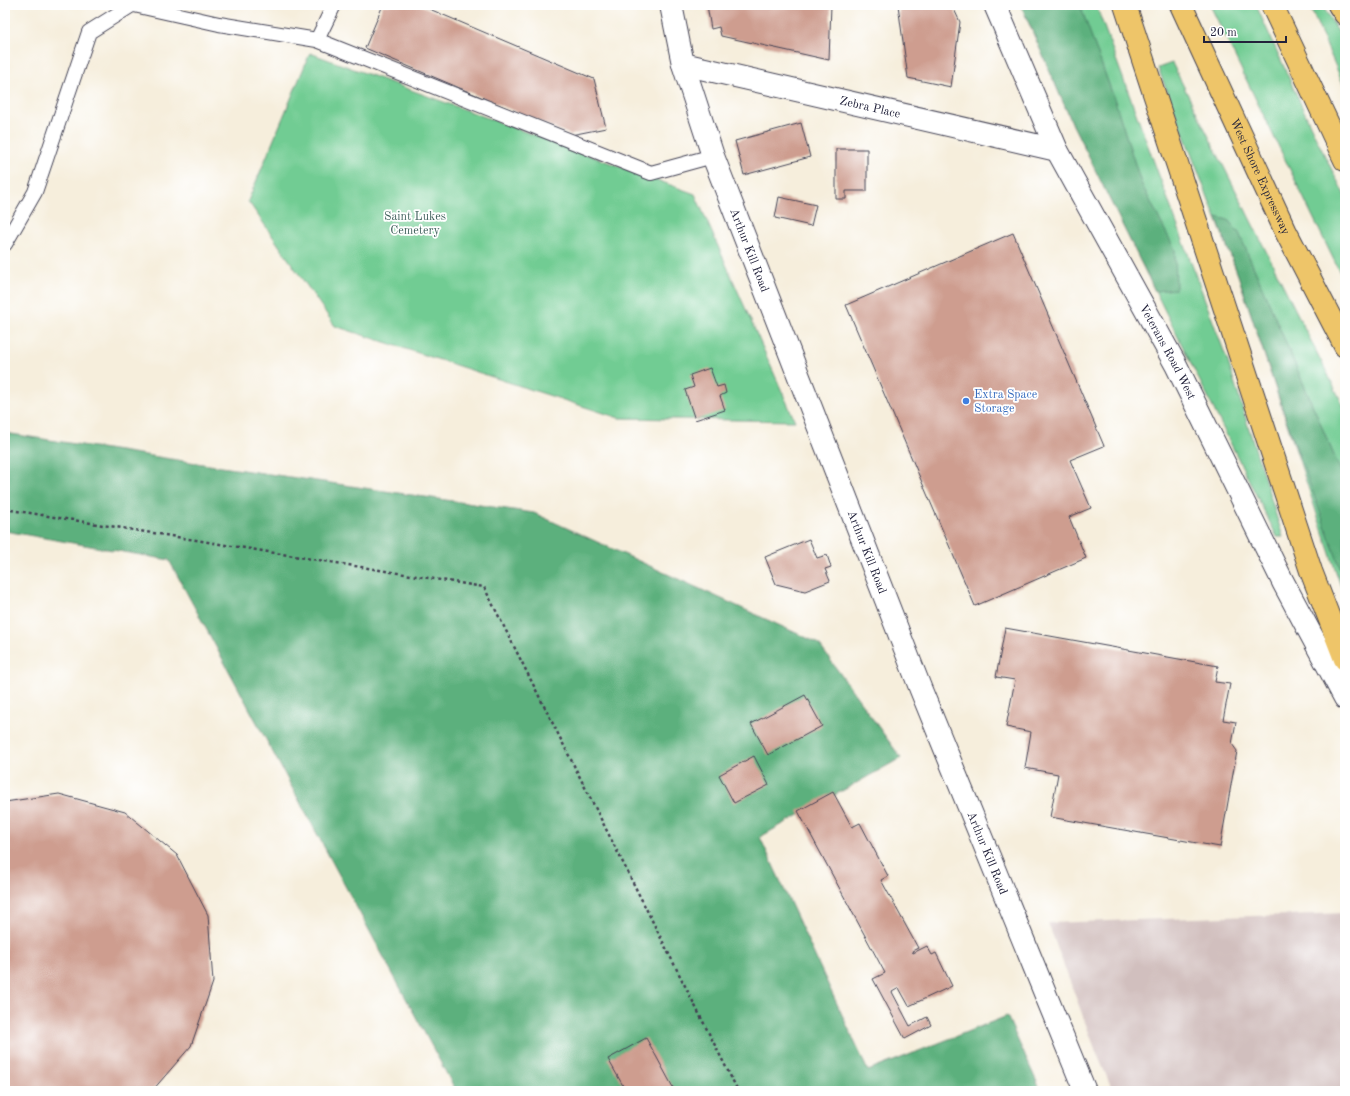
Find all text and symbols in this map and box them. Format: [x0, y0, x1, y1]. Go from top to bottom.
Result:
scale bar [1204, 18, 1286, 44]
text: 20 m [1210, 27, 1237, 39]
street label: Zebra Place [838, 95, 902, 121]
street label: West Shore Expressway [1227, 117, 1292, 237]
street label: Arthur Kill Road [727, 207, 770, 294]
park label: Saint Lukes Cemetery [384, 211, 446, 237]
street label: Veterans Road West [1137, 303, 1197, 402]
place label: Extra Space Storage [974, 389, 1038, 415]
marker: Extra Space Storage [961, 396, 971, 406]
street label: Arthur Kill Road [845, 509, 888, 596]
street label: Arthur Kill Road [964, 810, 1009, 896]

